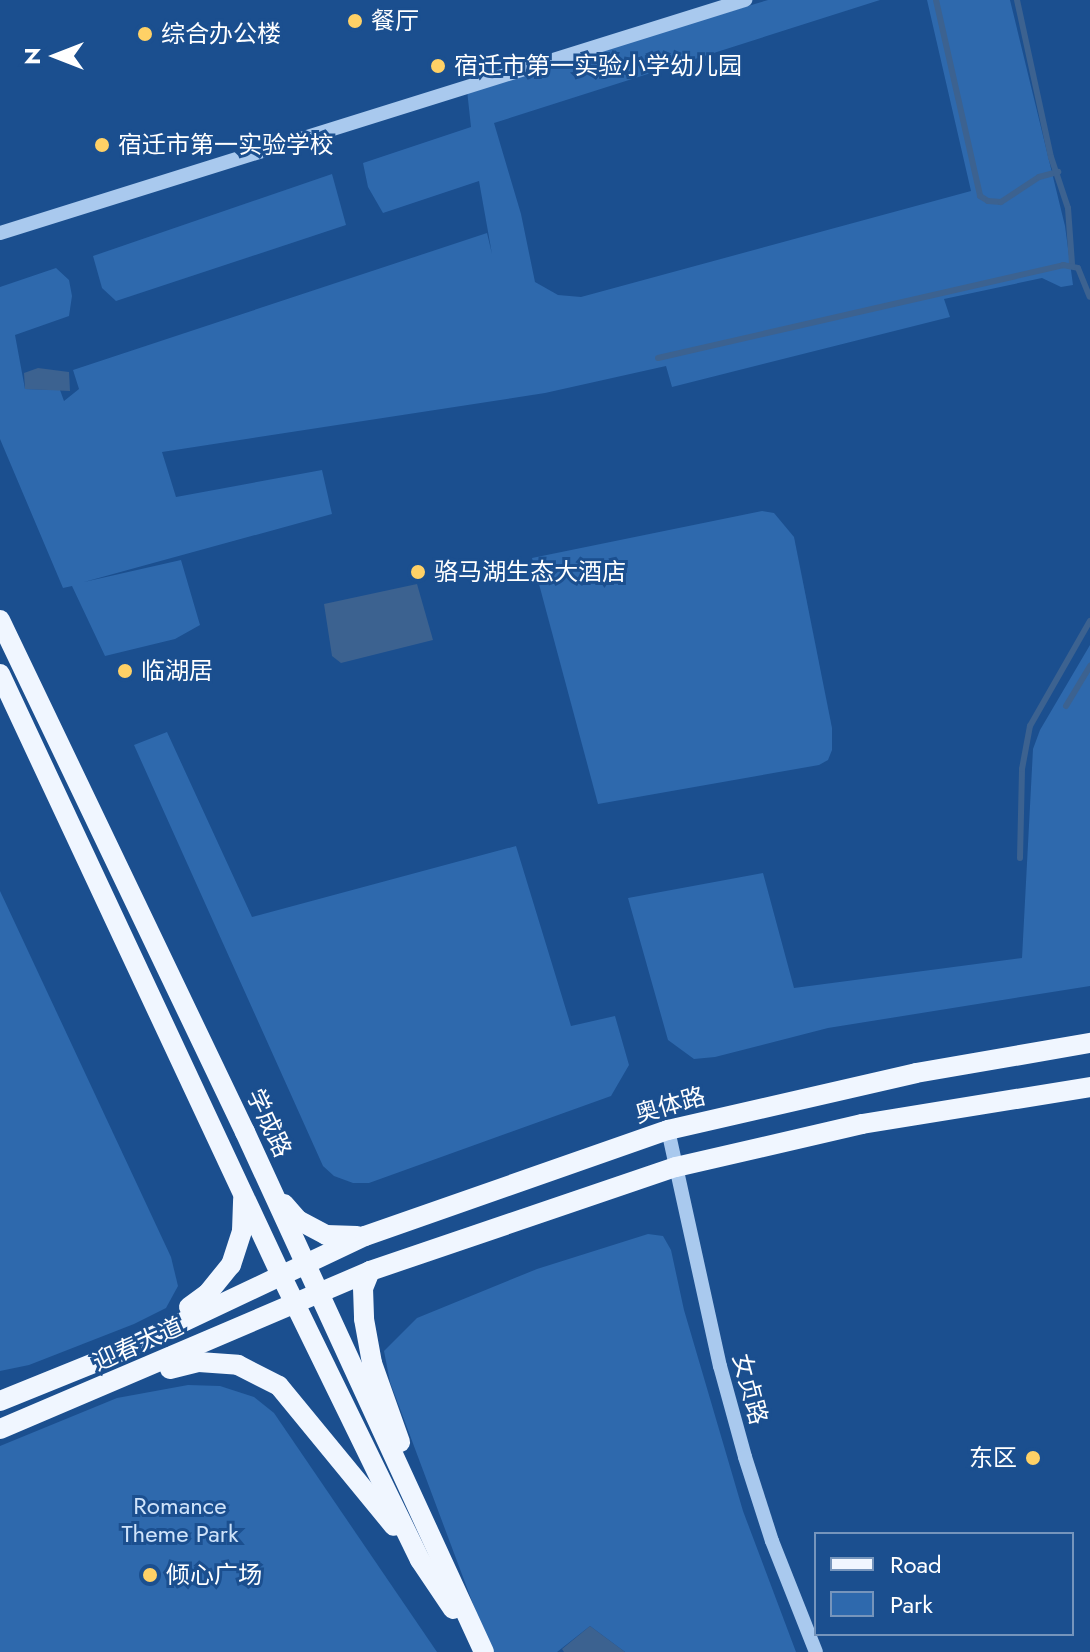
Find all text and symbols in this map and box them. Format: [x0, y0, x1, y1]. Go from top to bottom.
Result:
place label: 餐厅 [371, 7, 419, 35]
marker: 餐厅 [346, 12, 364, 30]
north arrow [16, 16, 96, 96]
place label: 综合办公楼 [161, 20, 281, 48]
marker: 综合办公楼 [136, 25, 154, 43]
text: N [16, 47, 48, 65]
place label: 宿迁市第一实验小学幼儿园 [454, 52, 742, 80]
marker: 宿迁市第一实验小学幼儿园 [429, 57, 447, 75]
place label: 宿迁市第一实验学校 [118, 131, 334, 159]
marker: 宿迁市第一实验学校 [93, 136, 111, 154]
place label: 骆马湖生态大酒店 [434, 558, 626, 586]
marker: 骆马湖生态大酒店 [409, 563, 427, 581]
place label: 临湖居 [141, 657, 213, 685]
marker: 临湖居 [116, 662, 134, 680]
street label: 奥体路 [631, 1081, 709, 1129]
street label: 学成路 [241, 1084, 297, 1162]
street label: 迎春大道 [88, 1311, 188, 1377]
street label: 女贞路 [727, 1350, 773, 1428]
place label: 东区 [969, 1444, 1017, 1472]
marker: 东区 [1024, 1449, 1042, 1467]
park label: Romance Theme Park [121, 1492, 239, 1548]
legend [814, 1532, 1074, 1636]
text: Road [890, 1547, 942, 1582]
place label: 倾心广场 [166, 1561, 262, 1589]
marker: 倾心广场 [141, 1566, 159, 1584]
text: Park [890, 1587, 933, 1622]

